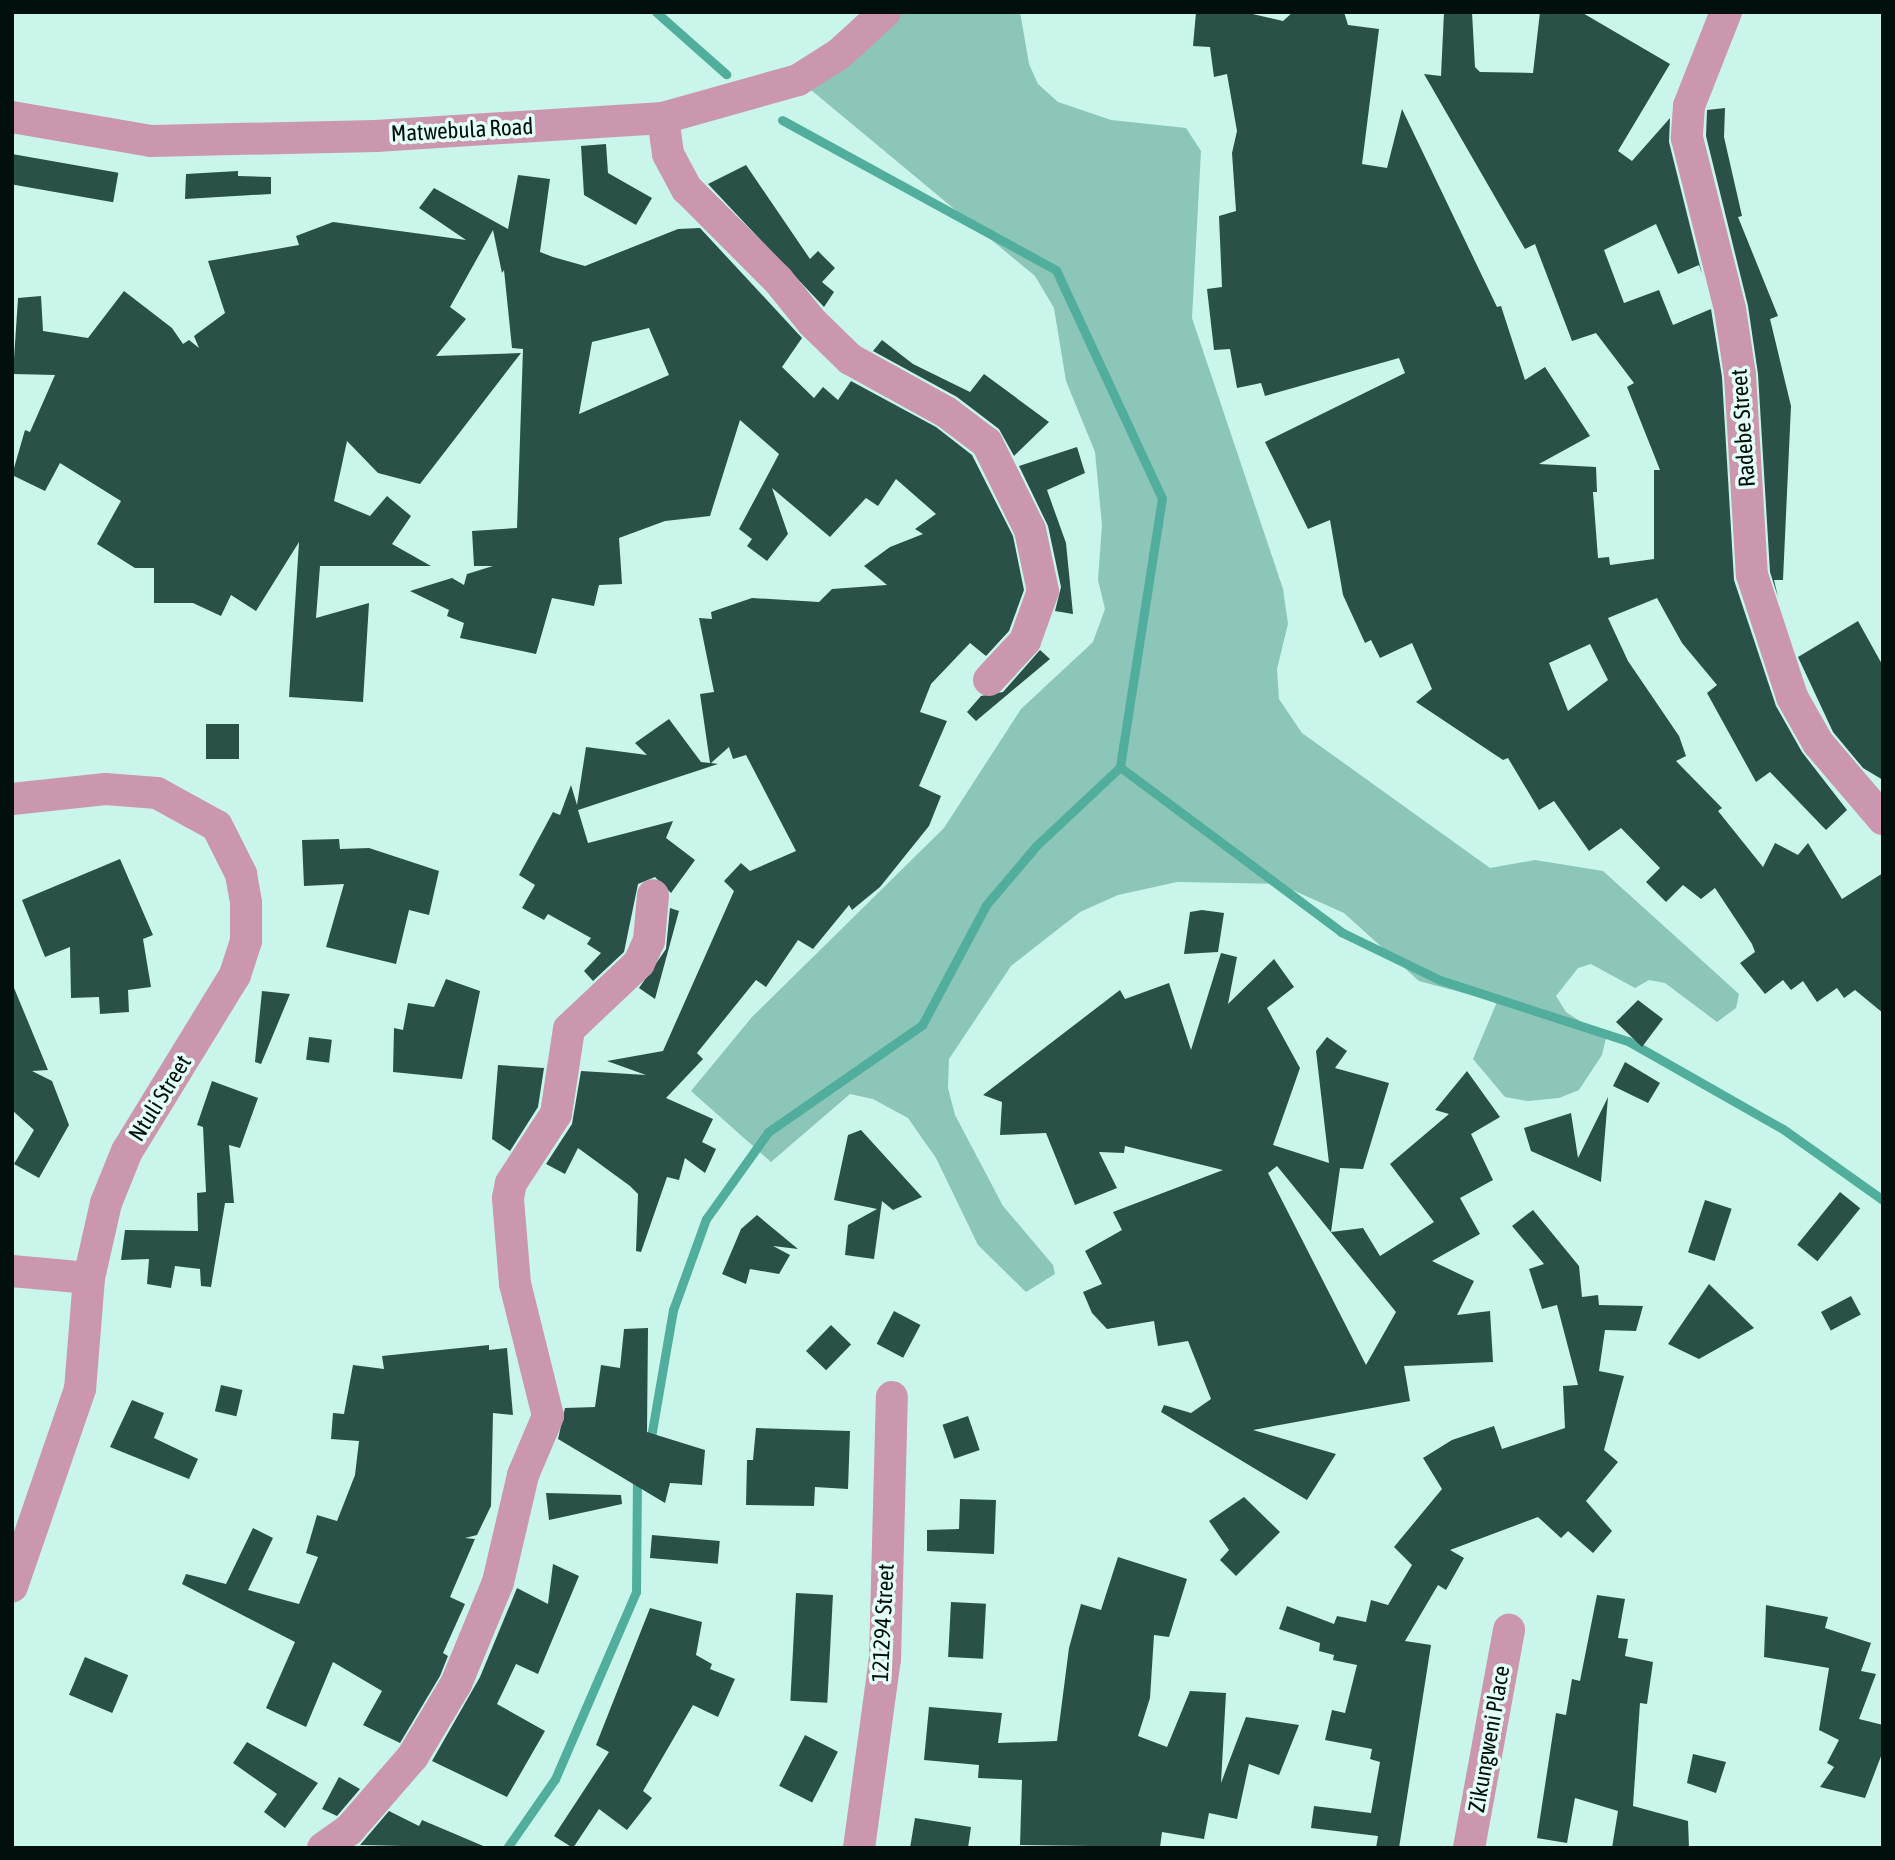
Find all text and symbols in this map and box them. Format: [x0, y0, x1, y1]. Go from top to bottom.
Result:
street label: Matwebula Road [390, 112, 534, 148]
street label: Radebe Street [1725, 368, 1761, 488]
street label: Ntuli Street [123, 1050, 197, 1146]
street label: 121294 Street [866, 1563, 900, 1683]
street label: Zikungweni Place [1463, 1663, 1515, 1815]

